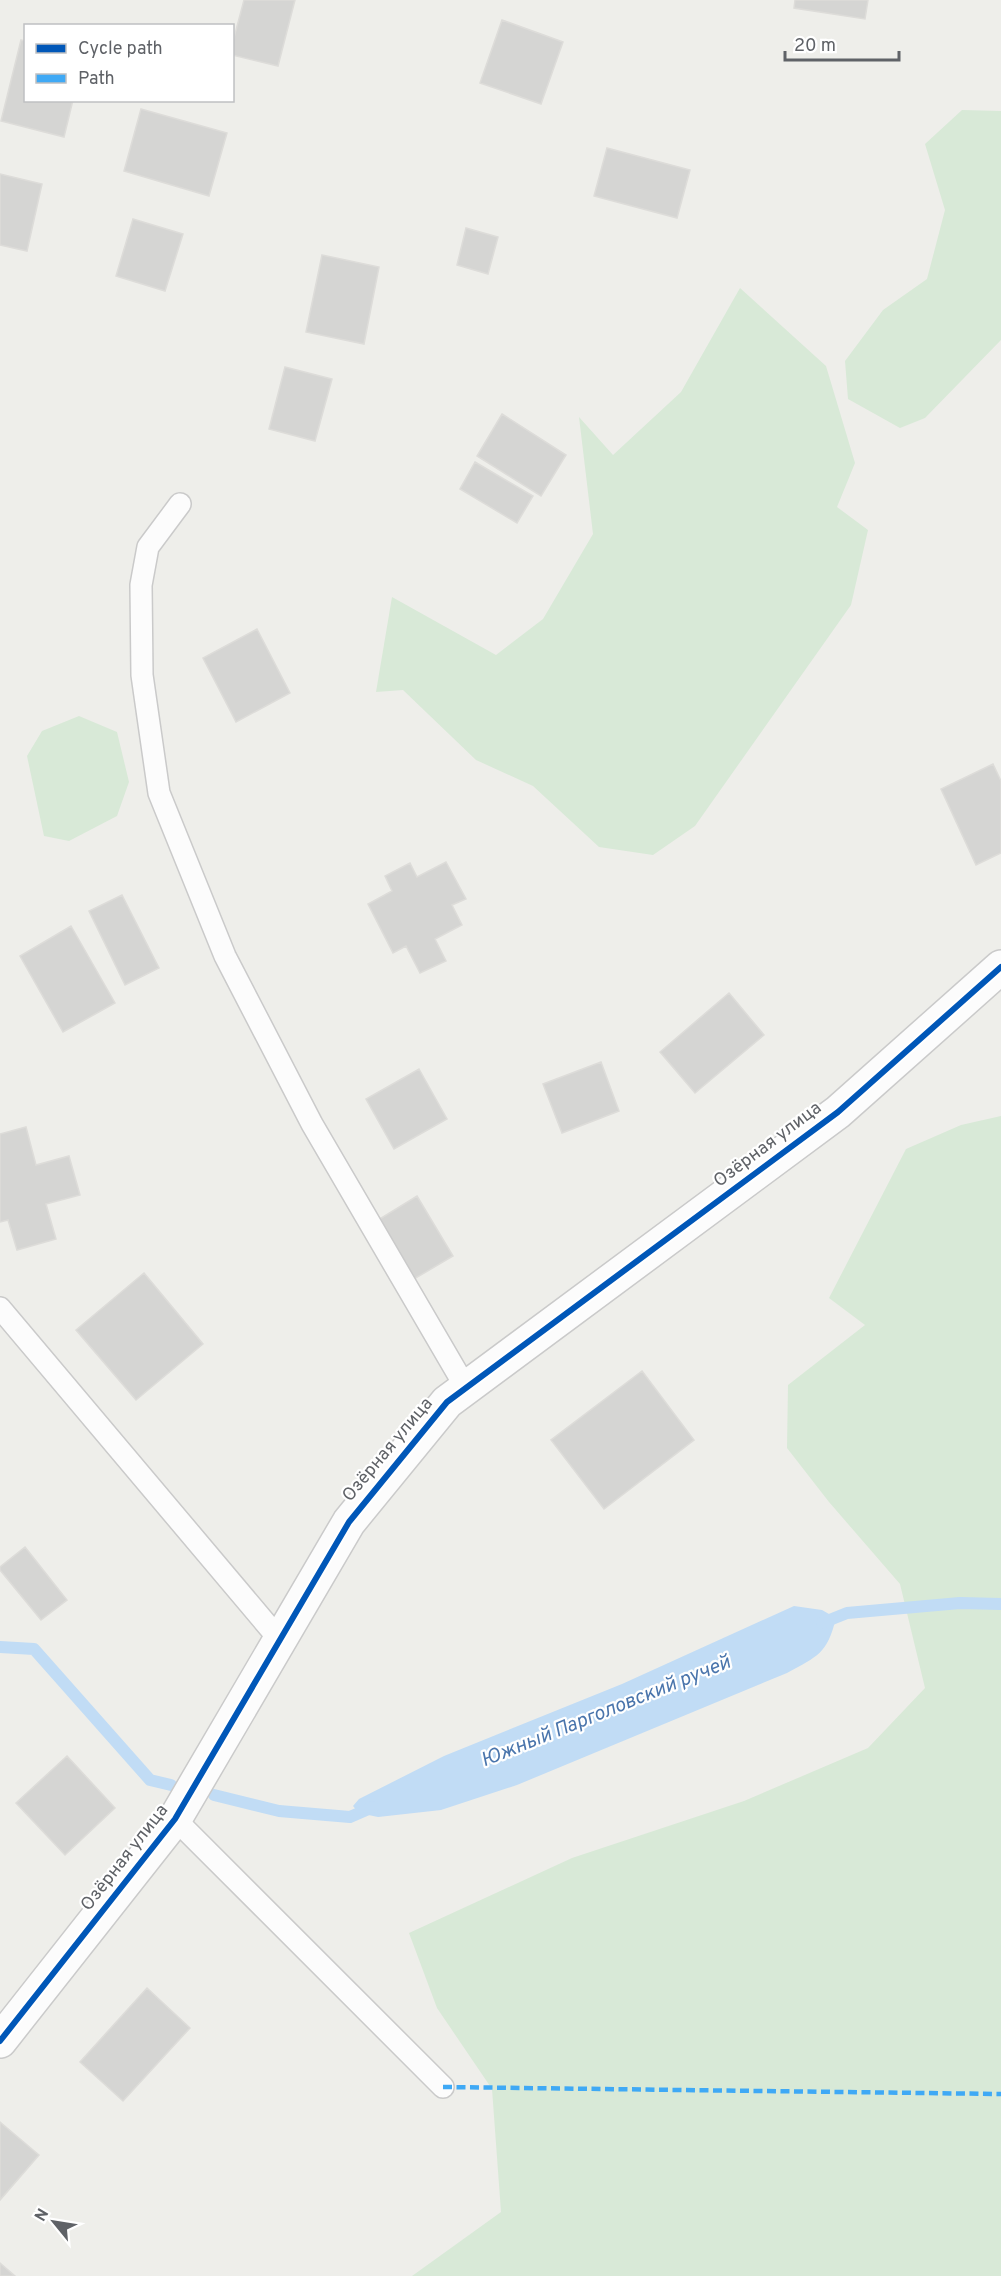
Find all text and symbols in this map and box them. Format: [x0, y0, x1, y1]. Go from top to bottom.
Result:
legend [24, 24, 234, 102]
scale bar [785, 24, 899, 62]
text: 20 m [794, 35, 836, 58]
text: Cycle path [78, 38, 163, 61]
text: Path [78, 68, 115, 91]
street label: Озёрная улица [709, 1097, 827, 1193]
street label: Озёрная улица [338, 1393, 438, 1507]
water label: Южный Парголовский ручей [477, 1649, 736, 1774]
street label: Озёрная улица [76, 1800, 174, 1916]
north arrow [24, 2192, 84, 2252]
text: N [31, 2206, 54, 2225]

